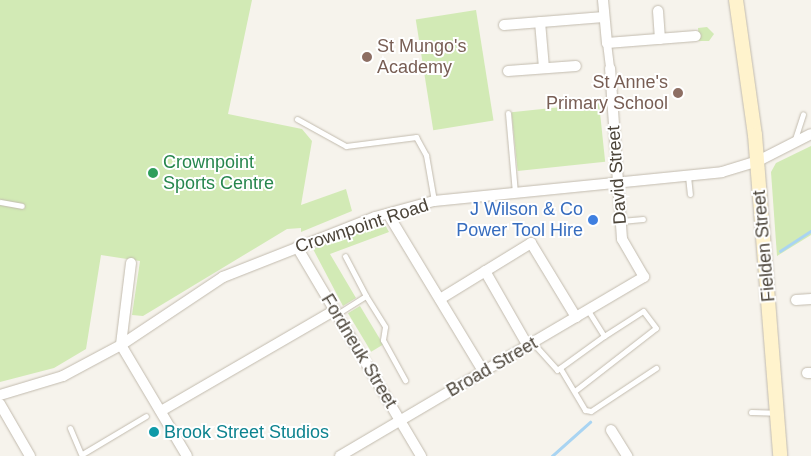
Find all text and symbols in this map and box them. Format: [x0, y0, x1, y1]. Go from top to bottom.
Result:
place label: St Mungo's Academy [377, 36, 466, 78]
marker: St Mungo's Academy [361, 51, 373, 63]
place label: St Anne's Primary School [546, 72, 668, 115]
marker: St Anne's Primary School [672, 87, 684, 99]
street label: David Street [603, 125, 631, 225]
place label: Crownpoint Sports Centre [163, 152, 274, 194]
marker: Crownpoint Sports Centre [147, 167, 159, 179]
street label: Fielden Street [748, 189, 780, 303]
street label: Crownpoint Road [293, 194, 431, 258]
place label: J Wilson & Co Power Tool Hire [456, 199, 583, 242]
marker: J Wilson & Co Power Tool Hire [587, 214, 599, 226]
street label: Fordneuk Street [317, 290, 401, 412]
street label: Broad Street [443, 332, 541, 402]
place label: Brook Street Studios [164, 421, 329, 443]
marker: Brook Street Studios [148, 426, 160, 438]

